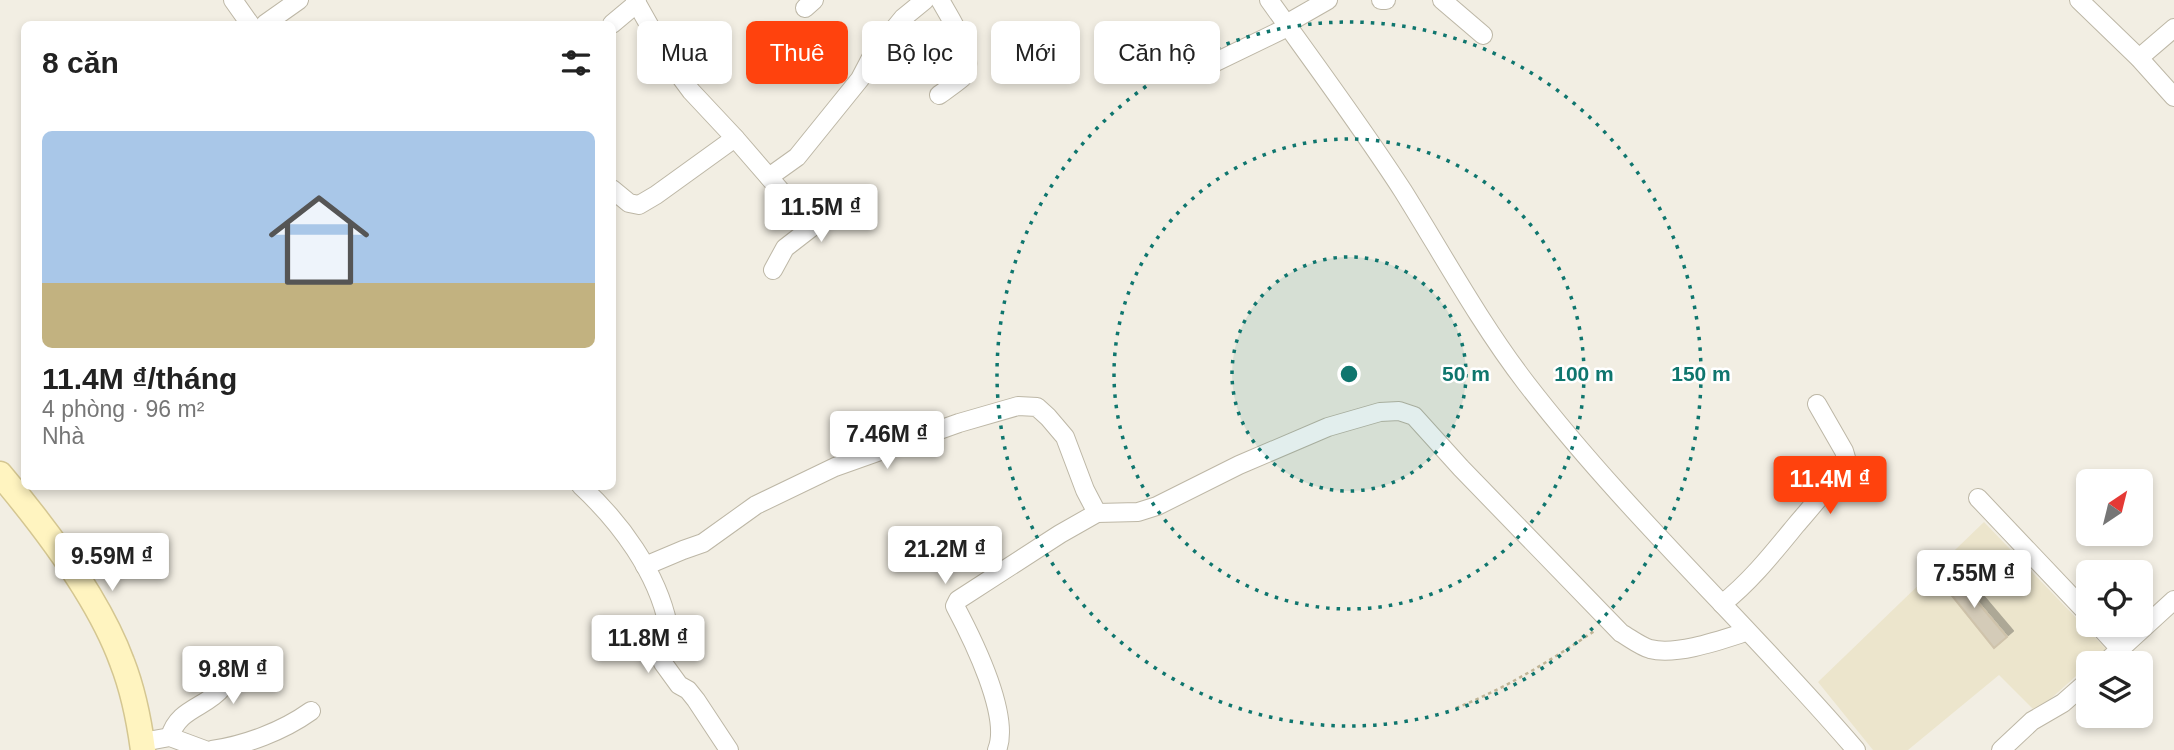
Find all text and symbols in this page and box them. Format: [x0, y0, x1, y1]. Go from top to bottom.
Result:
chip: Mua [637, 21, 732, 84]
chip: Thuê [746, 21, 848, 84]
chip: Bộ lọc [862, 21, 977, 84]
chip: Mới [991, 21, 1080, 84]
chip: Căn hộ [1094, 21, 1220, 84]
icon: filters [557, 44, 595, 82]
text: 8 căn [42, 46, 119, 79]
icon: home [256, 177, 382, 303]
pin: 11.5M ₫ [756, 184, 886, 244]
text: 11.5M ₫ [781, 194, 861, 220]
text: 11.4M ₫/tháng [42, 362, 237, 395]
centre of rings [1337, 362, 1361, 386]
text: 50 m [1442, 362, 1490, 385]
text: 100 m [1554, 362, 1614, 385]
text: 150 m [1671, 362, 1731, 385]
text: 4 phòng · 96 m² [42, 396, 204, 422]
pin: 7.46M ₫ [822, 412, 952, 471]
text: 7.46M ₫ [846, 421, 928, 447]
text: Nhà [42, 423, 84, 449]
pin: 11.4M ₫ [1765, 456, 1895, 516]
text: 11.4M ₫ [1790, 466, 1870, 492]
north arrow [2076, 469, 2152, 546]
map controls [2076, 469, 2153, 728]
pin: 21.2M ₫ [880, 526, 1010, 586]
pin: 9.59M ₫ [47, 534, 177, 593]
text: 21.2M ₫ [904, 536, 986, 562]
text: 9.59M ₫ [71, 543, 153, 569]
pin: 7.55M ₫ [1909, 550, 2039, 610]
text: 7.55M ₫ [1933, 560, 2015, 586]
button: locate [2076, 560, 2153, 637]
pin: 11.8M ₫ [583, 616, 713, 675]
text: 11.8M ₫ [608, 625, 688, 651]
pin: 9.8M ₫ [176, 646, 290, 706]
button: layers [2076, 651, 2153, 728]
text: 9.8M ₫ [198, 656, 268, 682]

